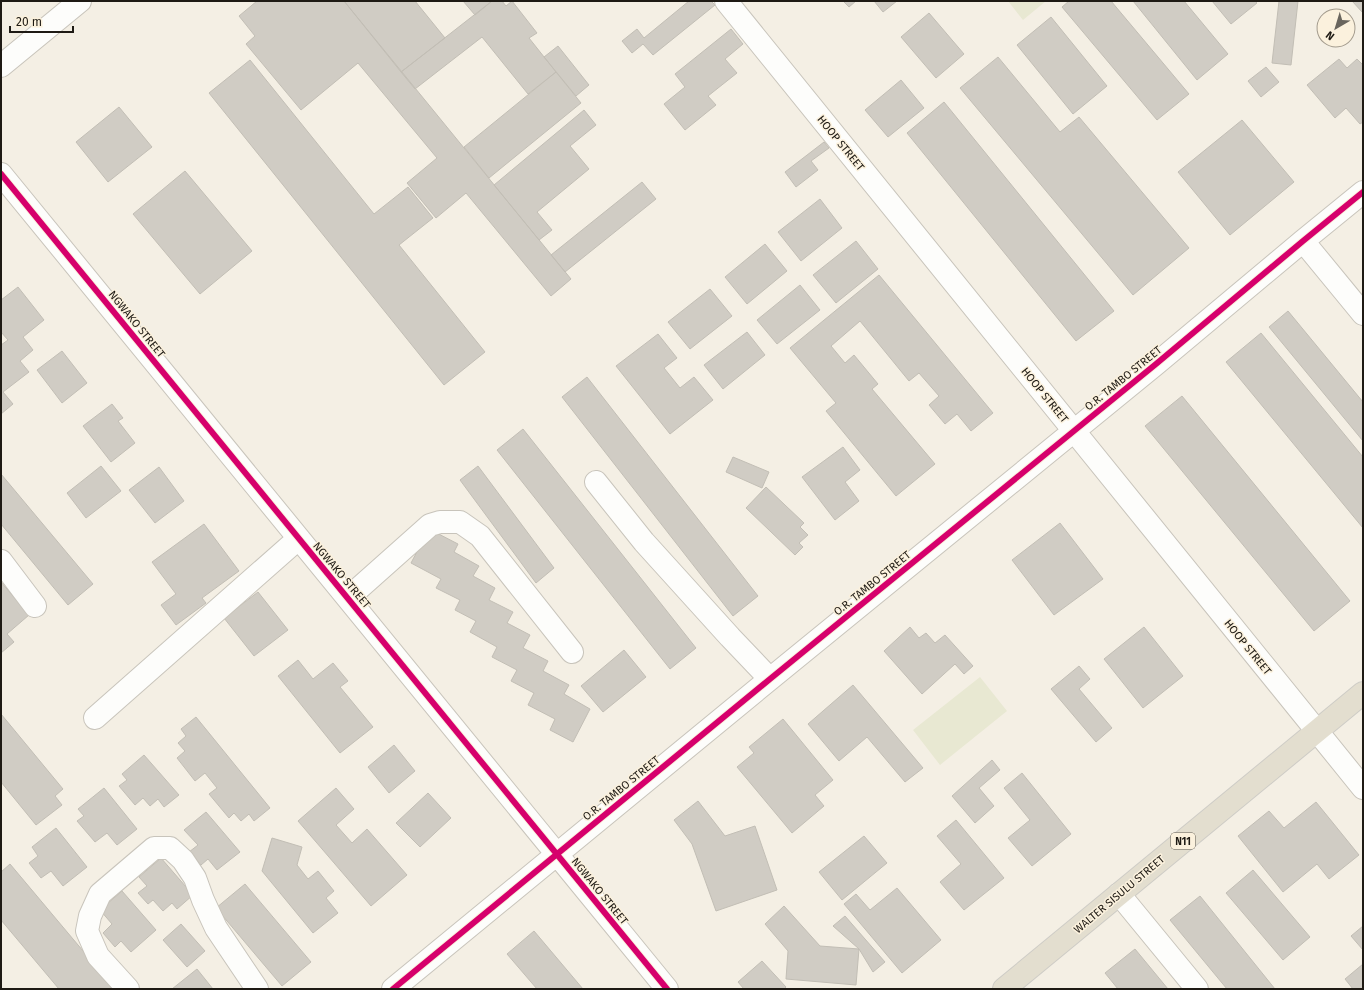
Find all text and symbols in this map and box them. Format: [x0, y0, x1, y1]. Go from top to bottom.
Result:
scale bar [10, 8, 73, 34]
north arrow [1316, 8, 1356, 48]
text: 20 m [16, 15, 42, 29]
text: N [1323, 28, 1337, 43]
street label: HOOP STREET [814, 113, 867, 174]
street label: NGWAKO STREET [106, 288, 168, 361]
street label: O.R. TAMBO STREET [1082, 343, 1165, 413]
street label: HOOP STREET [1018, 365, 1071, 426]
street label: NGWAKO STREET [310, 540, 373, 611]
street label: O.R. TAMBO STREET [831, 548, 914, 618]
street label: HOOP STREET [1221, 617, 1274, 678]
street label: O.R. TAMBO STREET [580, 753, 663, 823]
road number: N11 [1171, 833, 1195, 849]
street label: WALTER SISULU STREET [1071, 852, 1168, 936]
street label: NGWAKO STREET [569, 855, 631, 928]

